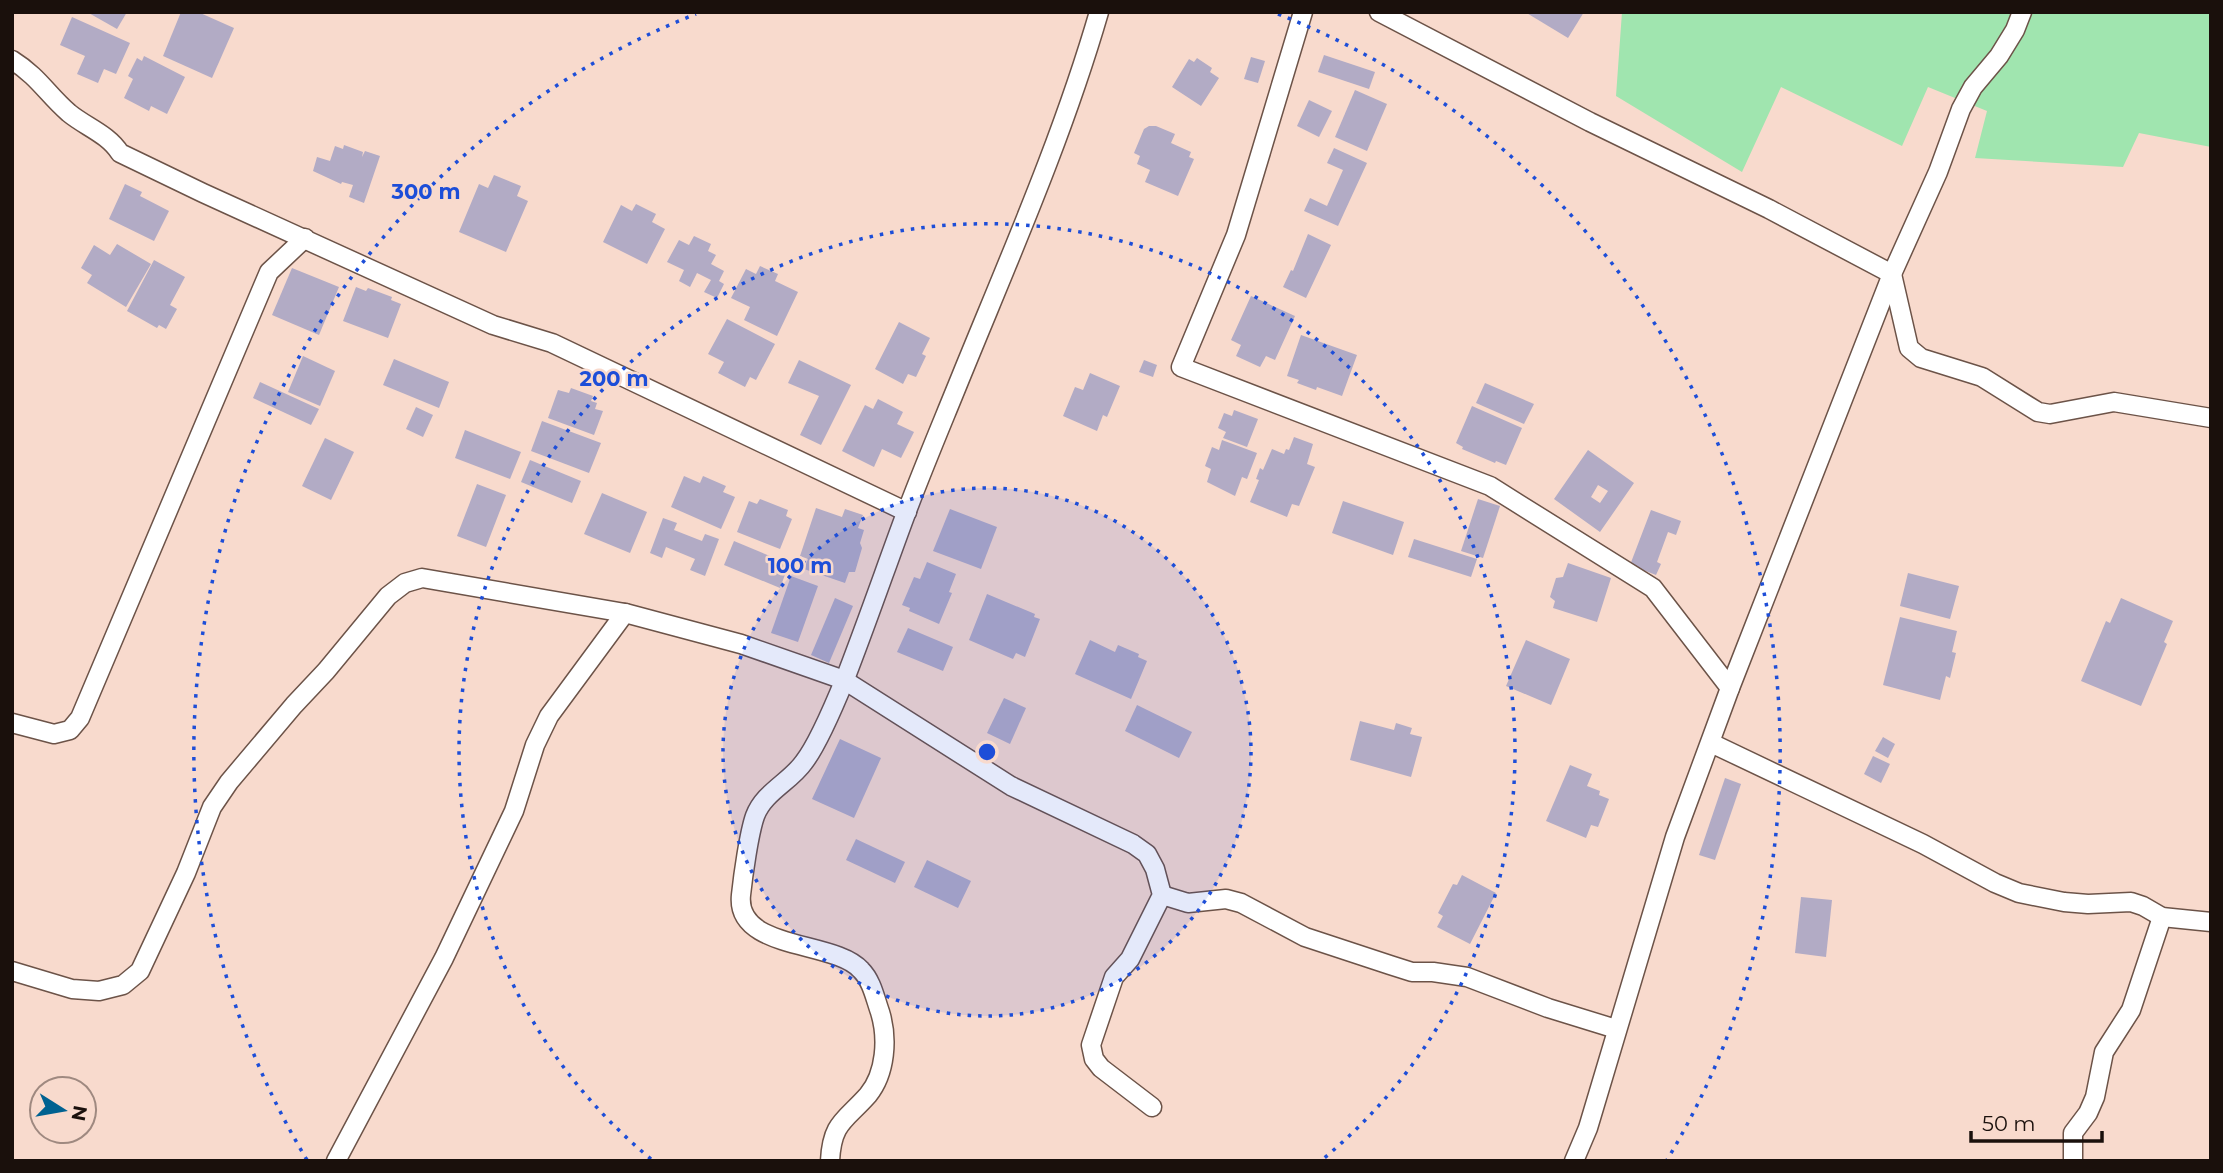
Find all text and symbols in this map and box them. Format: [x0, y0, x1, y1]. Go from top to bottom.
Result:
text: 300 m [391, 179, 460, 204]
text: 200 m [580, 366, 648, 391]
text: 100 m [768, 553, 832, 578]
centre of rings [975, 740, 999, 764]
north arrow [28, 1075, 98, 1145]
scale bar [1971, 1100, 2102, 1144]
text: N [66, 1103, 92, 1123]
text: 50 m [1982, 1111, 2036, 1136]

